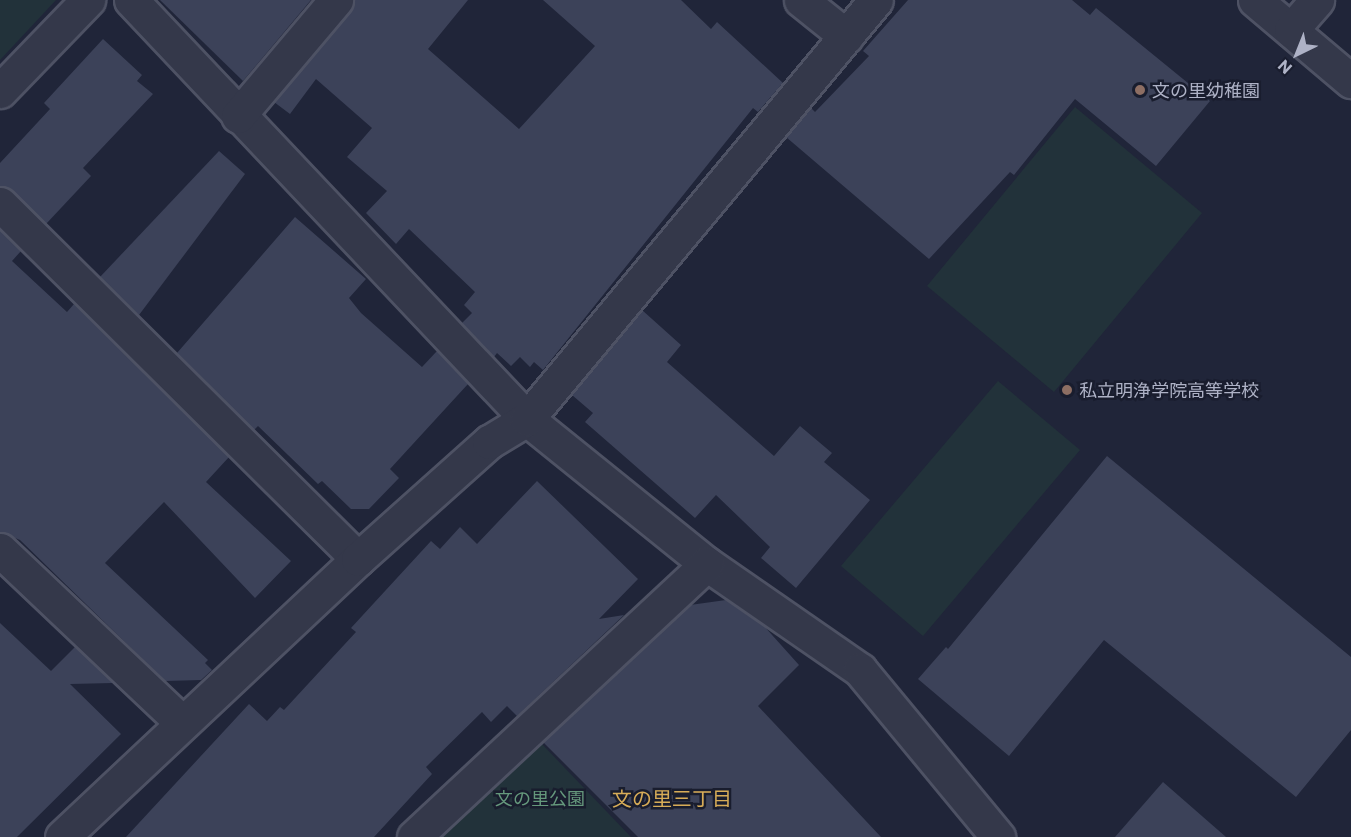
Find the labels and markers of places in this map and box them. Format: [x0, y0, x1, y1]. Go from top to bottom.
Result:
place label: 文の里幼稚園 [1152, 79, 1260, 101]
marker: 文の里幼稚園 [1133, 83, 1147, 97]
place label: 私立明浄学院高等学校 [1079, 379, 1259, 401]
marker: 私立明浄学院高等学校 [1060, 383, 1074, 397]

